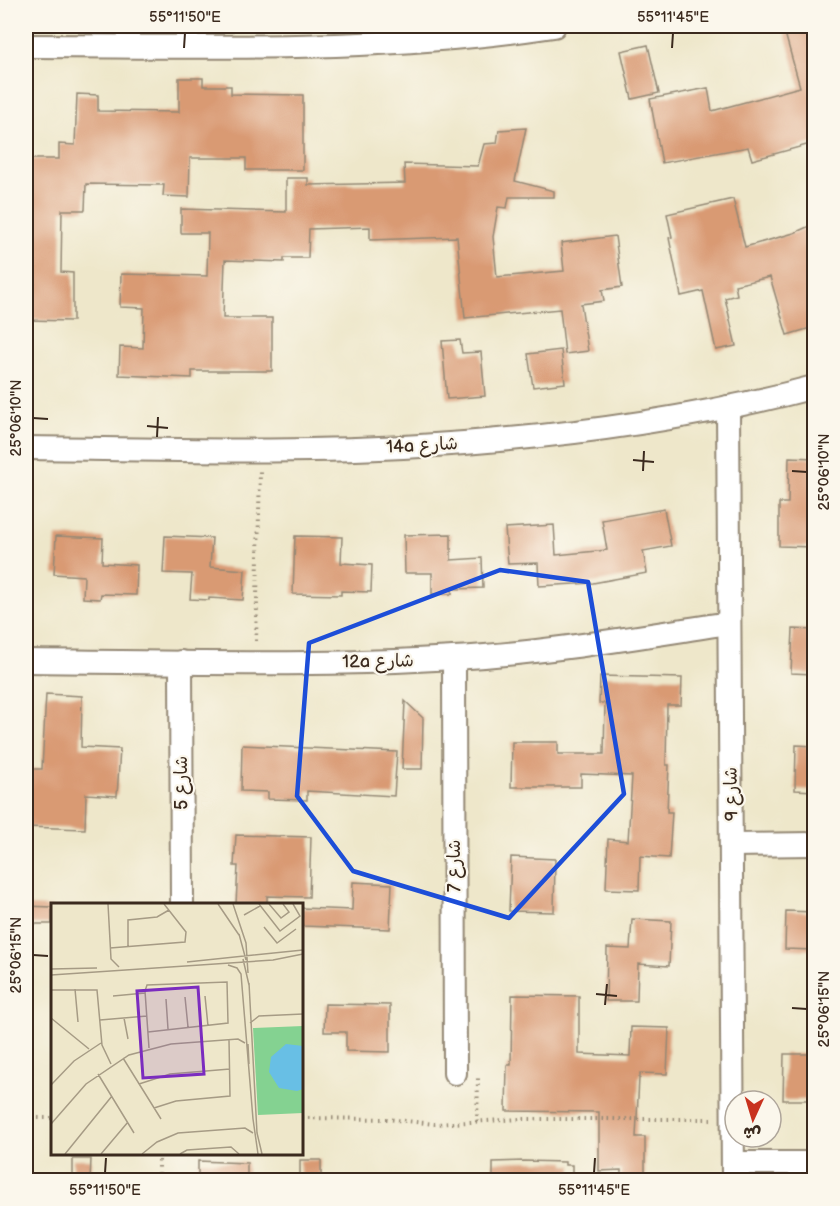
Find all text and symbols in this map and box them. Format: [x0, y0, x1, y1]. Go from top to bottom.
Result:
text: 55°11'50"E [149, 8, 221, 27]
text: 55°11'45"E [637, 8, 709, 27]
text: 25°06'10"N [7, 379, 26, 457]
street label: 14a شارع [386, 433, 459, 459]
text: 25°06'10"N [815, 433, 834, 511]
street label: 12a شارع [342, 650, 414, 674]
street label: شارع 5 [171, 756, 193, 810]
street label: شارع 9 [721, 767, 743, 821]
street label: شارع 7 [444, 840, 466, 892]
inset map [51, 903, 303, 1155]
text: 25°06'15"N [7, 917, 26, 993]
text: 25°06'15"N [815, 971, 834, 1047]
north arrow [723, 1089, 783, 1149]
text: ش [743, 1122, 762, 1143]
text: 55°11'50"E [69, 1181, 141, 1200]
text: 55°11'45"E [558, 1181, 630, 1200]

